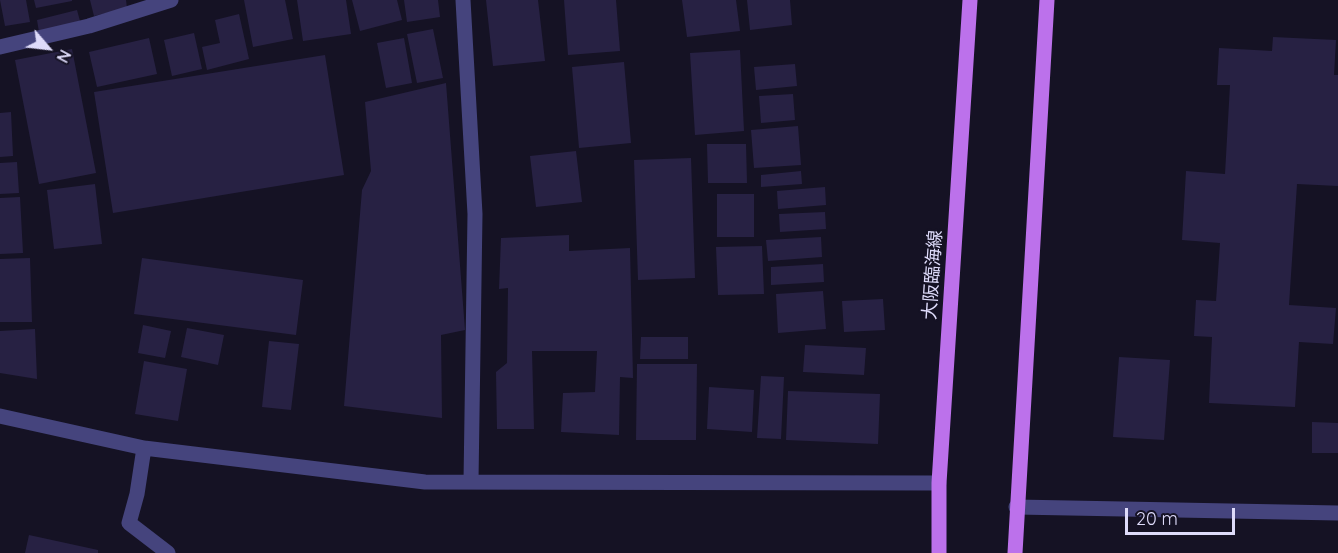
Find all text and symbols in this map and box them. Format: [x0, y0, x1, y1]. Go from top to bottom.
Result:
north arrow [18, 18, 78, 78]
text: N [52, 47, 75, 66]
street label: 大阪臨海線 [919, 229, 947, 321]
scale bar [1128, 496, 1238, 534]
text: 20 m [1136, 507, 1178, 530]

